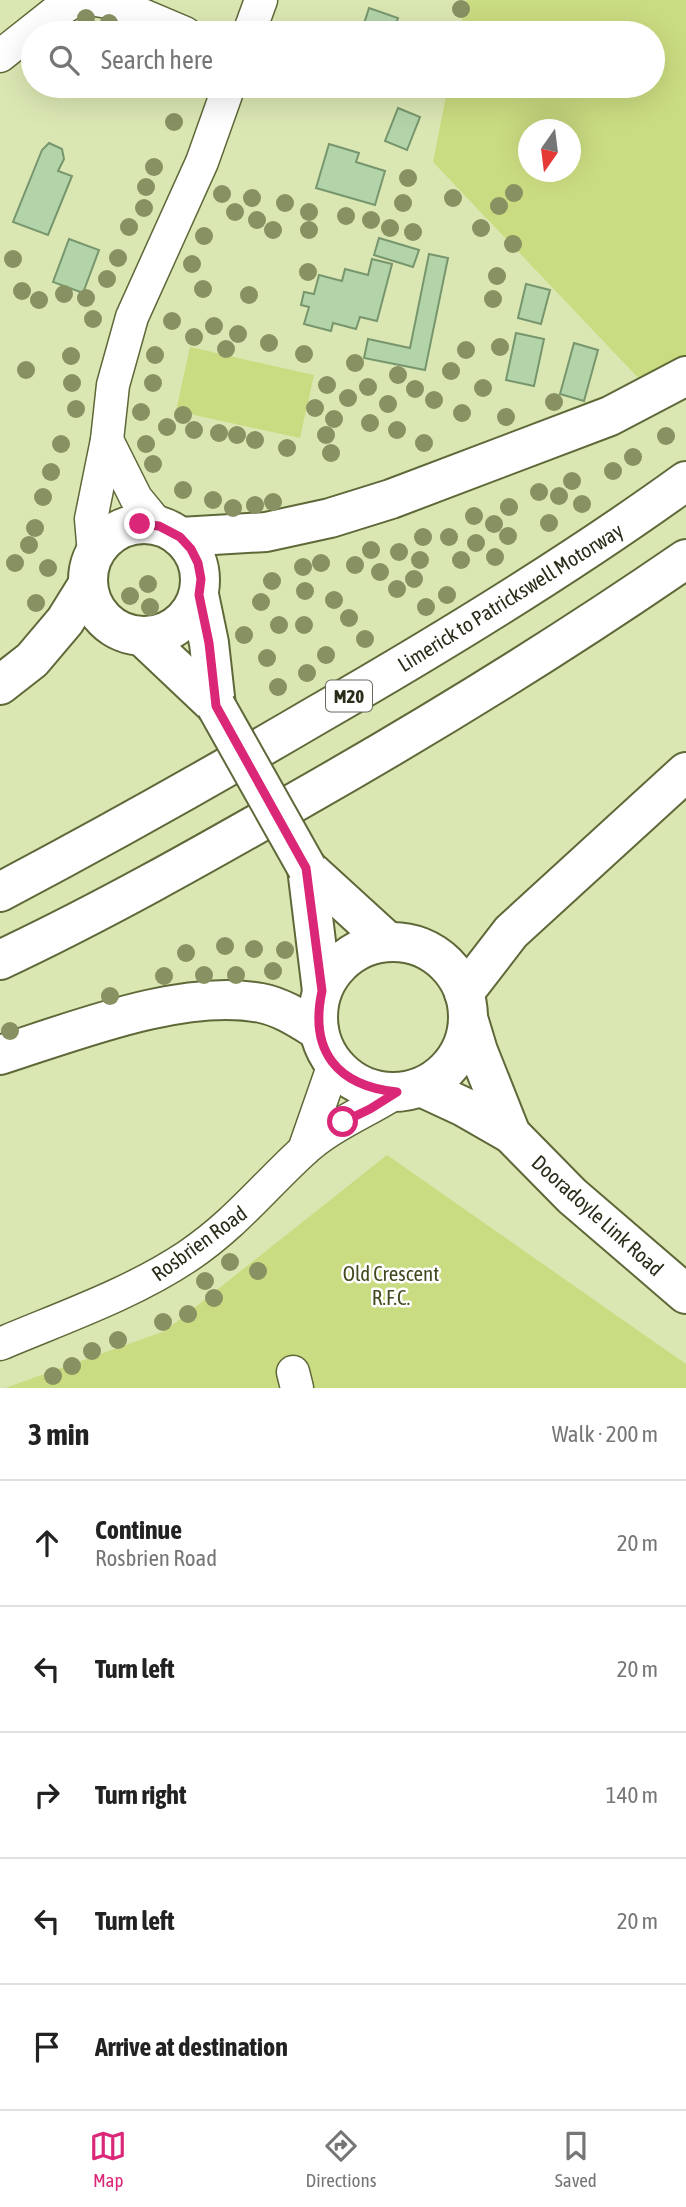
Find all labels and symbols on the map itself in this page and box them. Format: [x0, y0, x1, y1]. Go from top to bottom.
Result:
north arrow [518, 119, 581, 182]
route end [124, 508, 155, 539]
street label: Limerick to Patrickswell Motorway [393, 518, 627, 676]
road number: M20 [326, 680, 372, 712]
route start [327, 1106, 358, 1137]
street label: Dooradoyle Link Road [527, 1150, 669, 1280]
street label: Rosbrien Road [147, 1201, 251, 1285]
park label: Old Crescent R.F.C. [343, 1261, 439, 1309]

